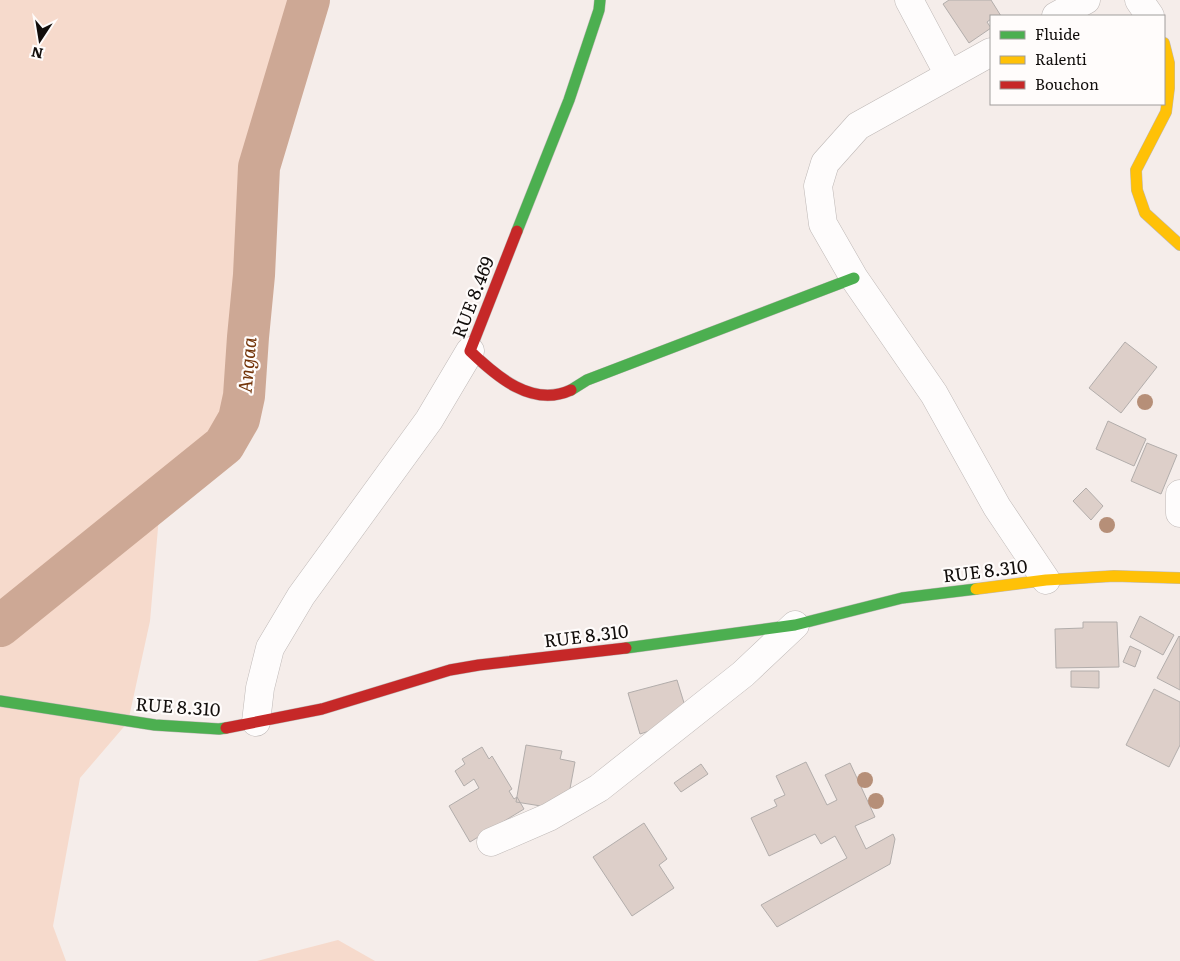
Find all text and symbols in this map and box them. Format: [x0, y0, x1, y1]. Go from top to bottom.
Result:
north arrow [15, 15, 65, 65]
legend [990, 15, 1165, 105]
text: Fluide [1035, 22, 1080, 45]
text: N [29, 43, 45, 65]
text: Ralenti [1035, 47, 1087, 70]
text: Bouchon [1035, 72, 1099, 95]
street label: RUE 8.469 [444, 252, 500, 342]
water label: Angaa [230, 336, 262, 394]
street label: RUE 8.310 [941, 551, 1029, 589]
street label: RUE 8.310 [542, 616, 630, 654]
street label: RUE 8.310 [135, 690, 221, 722]

